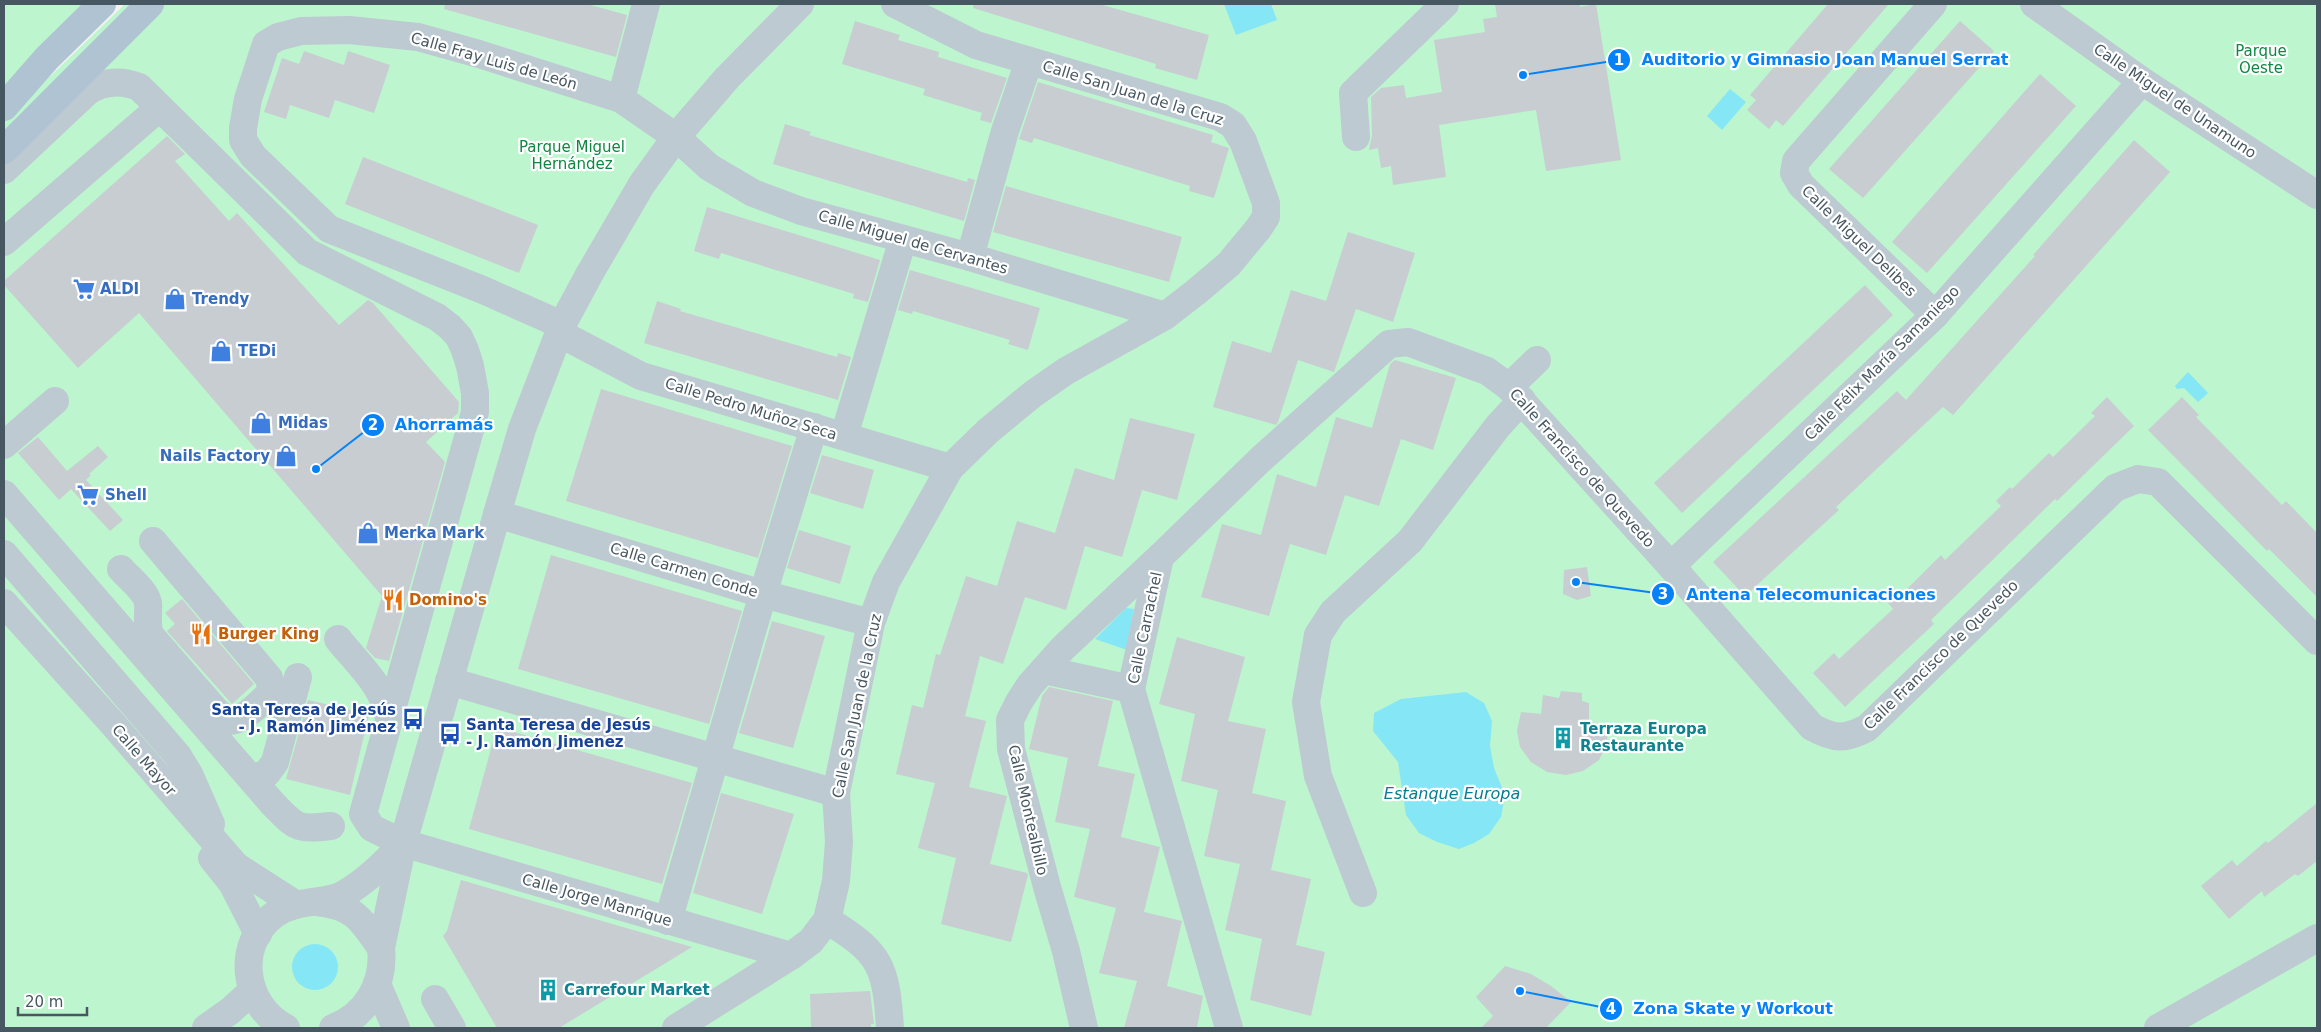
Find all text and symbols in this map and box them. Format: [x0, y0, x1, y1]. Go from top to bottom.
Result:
street label: Calle Fray Luis de León [409, 29, 579, 93]
street label: Calle Miguel de Unamuno [2090, 40, 2260, 162]
park label: Parque Oeste [2235, 42, 2287, 77]
callout: Auditorio y Gimnasio Joan Manuel Serrat [1606, 44, 2018, 75]
text: Auditorio y Gimnasio Joan Manuel Serrat [1641, 50, 2009, 69]
text: 1 [1614, 51, 1624, 69]
street label: Calle San Juan de la Cruz [1040, 57, 1226, 129]
park label: Parque Miguel Hernández [519, 138, 625, 173]
street label: Calle Miguel Delibes [1798, 182, 1920, 300]
street label: Calle Miguel de Cervantes [816, 206, 1010, 278]
supermarket icon: ALDI [71, 276, 97, 302]
place label: ALDI [100, 280, 139, 298]
street label: Calle Félix María Samaniego [1801, 282, 1963, 444]
shop icon: Trendy [162, 286, 188, 312]
place label: Trendy [192, 290, 250, 308]
shop icon: TEDi [208, 338, 234, 364]
place label: TEDi [238, 342, 276, 360]
street label: Calle Pedro Muñoz Seca [663, 374, 839, 444]
street label: Calle Francisco de Quevedo [1506, 385, 1658, 551]
callout: Ahorramás [360, 409, 504, 440]
shop icon: Midas [248, 410, 274, 436]
place label: Midas [278, 414, 328, 432]
text: Ahorramás [395, 415, 493, 434]
text: 2 [368, 416, 378, 434]
shop icon: Nails Factory [273, 443, 299, 469]
place label: Nails Factory [160, 447, 270, 465]
supermarket icon: Shell [75, 482, 101, 508]
place label: Shell [105, 486, 147, 504]
shop icon: Merka Mark [355, 520, 381, 546]
place label: Merka Mark [384, 524, 485, 542]
street label: Calle Carmen Conde [608, 539, 760, 601]
street label: Calle Carrachel [1124, 570, 1166, 686]
street label: Calle Francisco de Quevedo [1860, 576, 2022, 734]
callout: Antena Telecomunicaciones [1651, 578, 1945, 609]
text: 3 [1658, 585, 1668, 603]
text: Antena Telecomunicaciones [1686, 585, 1936, 604]
restaurant icon: Domino's [380, 587, 406, 613]
place label: Domino's [409, 591, 487, 609]
street label: Calle San Juan de la Cruz [829, 612, 885, 800]
restaurant icon: Burger King [188, 621, 214, 647]
place label: Burger King [218, 625, 319, 643]
place label: Santa Teresa de Jesús - J. Ramón Jiménez [211, 701, 396, 736]
bus stop icon: Santa Teresa de Jesús - J. Ramón Jiménez [400, 706, 426, 732]
place label: Santa Teresa de Jesús - J. Ramón Jimenez [466, 716, 651, 751]
place label: Terraza Europa Restaurante [1580, 720, 1707, 755]
street label: Calle Mayor [108, 721, 180, 800]
bus stop icon: Santa Teresa de Jesús - J. Ramón Jimenez [437, 721, 463, 747]
building icon: Terraza Europa Restaurante [1550, 725, 1576, 751]
street label: Calle Montealbillo [1004, 743, 1052, 877]
water label: Estanque Europa [1384, 784, 1520, 803]
street label: Calle Jorge Manrique [520, 870, 674, 930]
building icon: Carrefour Market [535, 977, 561, 1003]
place label: Carrefour Market [564, 981, 710, 999]
scale bar [18, 984, 86, 1016]
text: 20 m [25, 993, 63, 1011]
callout: Zona Skate y Workout [1598, 993, 1843, 1024]
text: Zona Skate y Workout [1633, 999, 1833, 1018]
text: 4 [1606, 1000, 1616, 1018]

